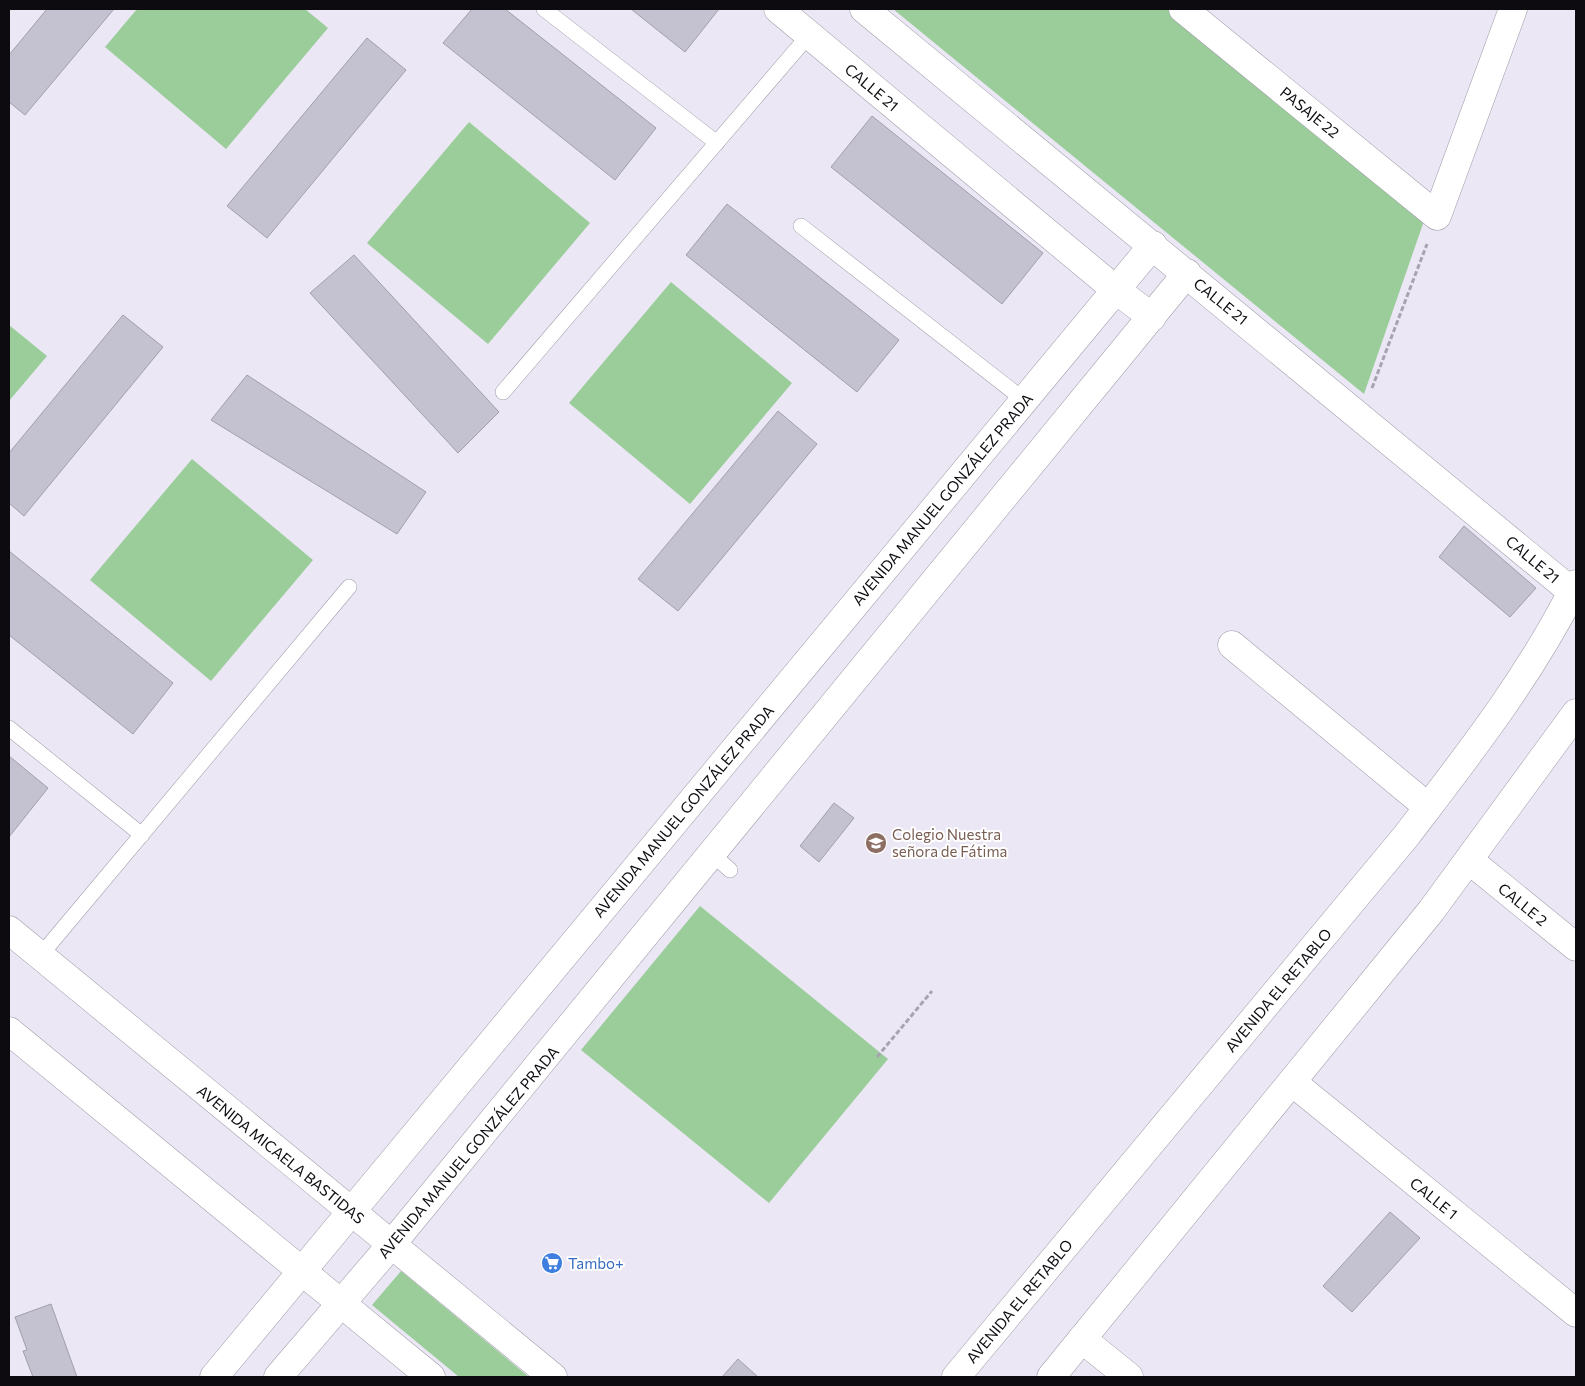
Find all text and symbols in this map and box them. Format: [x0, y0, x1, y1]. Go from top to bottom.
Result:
street label: CALLE 21 [842, 59, 902, 115]
street label: PASAJE 22 [1277, 83, 1343, 141]
street label: CALLE 21 [1190, 274, 1252, 328]
street label: AVENIDA MANUEL GONZÁLEZ PRADA [847, 389, 1036, 609]
street label: CALLE 21 [1503, 531, 1563, 587]
street label: AVENIDA MANUEL GONZÁLEZ PRADA [588, 701, 777, 921]
place label: Colegio Nuestra señora de Fátima [892, 825, 1007, 860]
school or university icon: Colegio Nuestra señora de Fátima [864, 831, 888, 855]
street label: CALLE 2 [1495, 879, 1551, 929]
street label: AVENIDA EL RETABLO [1221, 924, 1335, 1056]
street label: AVENIDA MANUEL GONZÁLEZ PRADA [373, 1042, 562, 1262]
street label: AVENIDA MICAELA BASTIDAS [194, 1081, 368, 1227]
street label: CALLE 1 [1407, 1173, 1461, 1223]
street label: AVENIDA EL RETABLO [962, 1235, 1076, 1367]
supermarket icon: Tambo+ [540, 1251, 564, 1275]
place label: Tambo+ [568, 1254, 624, 1272]

